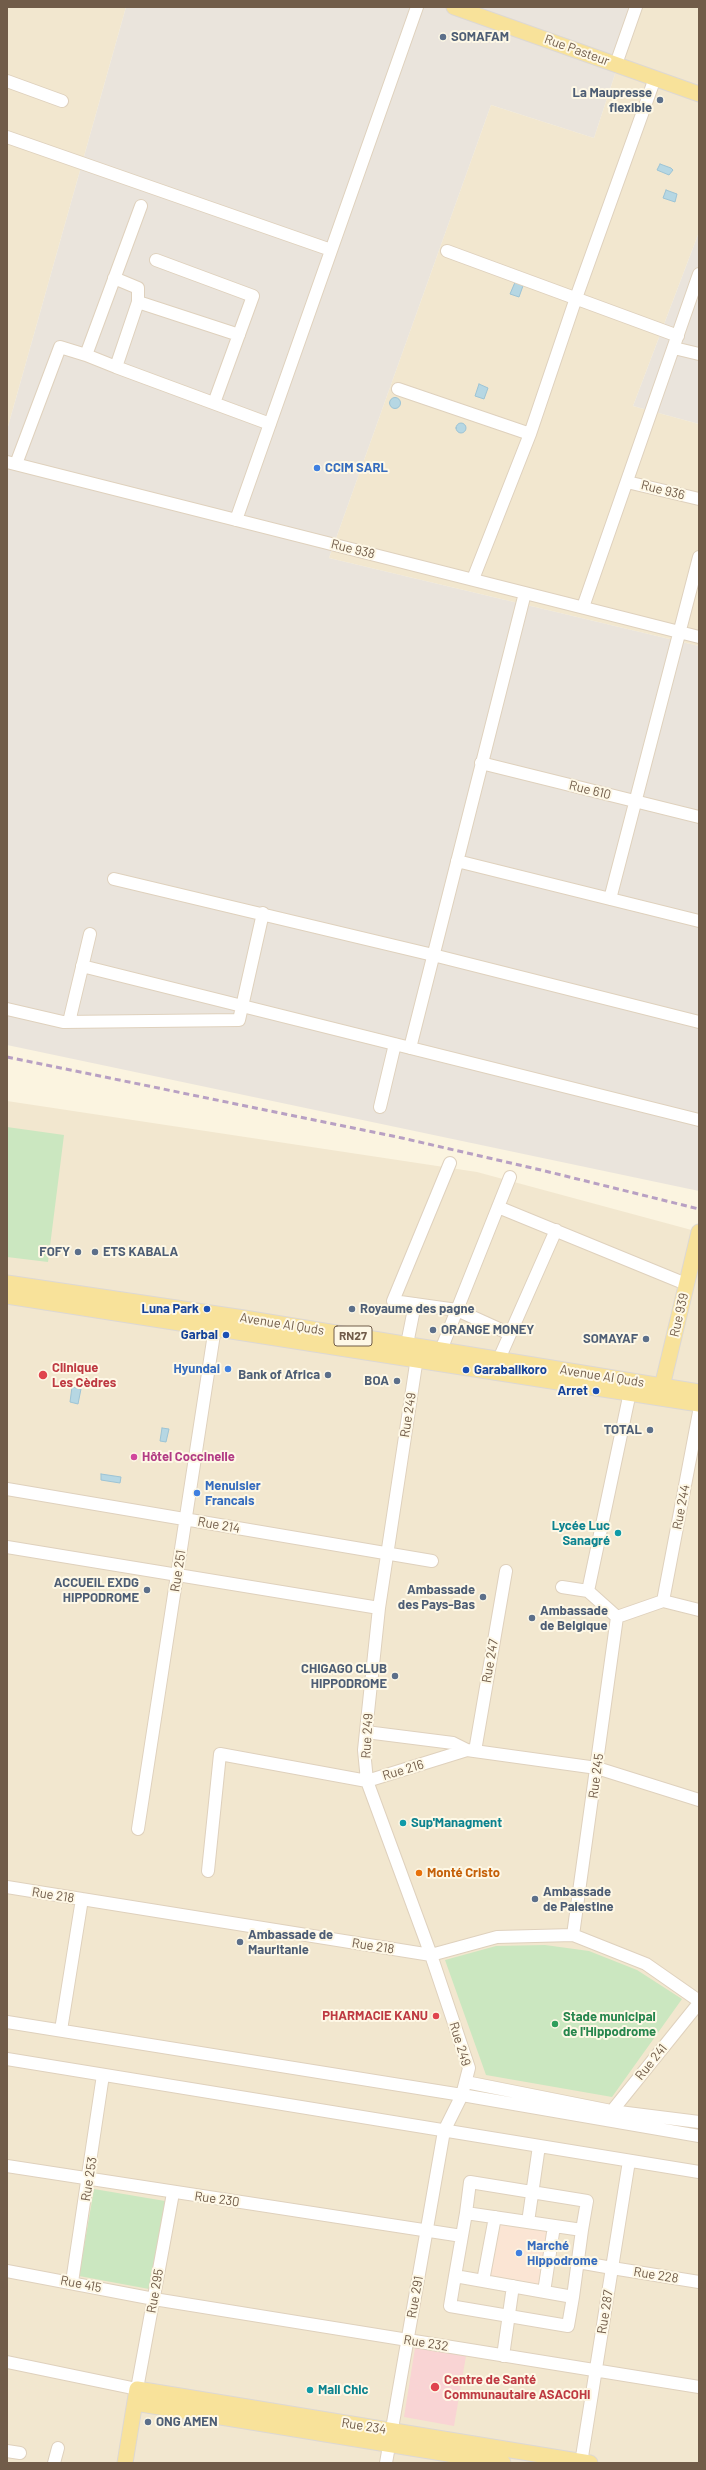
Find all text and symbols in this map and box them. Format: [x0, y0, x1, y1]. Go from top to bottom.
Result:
place label: SOMAFAM [451, 29, 509, 45]
street label: Rue Pasteur [542, 31, 612, 69]
marker: SOMAFAM [438, 32, 448, 42]
place label: La Maupresse flexible [573, 85, 652, 116]
marker: La Maupresse flexible [655, 95, 665, 105]
place label: CCIM SARL [325, 460, 388, 476]
marker: CCIM SARL [312, 463, 322, 473]
street label: Rue 936 [639, 477, 687, 503]
street label: Rue 938 [329, 536, 377, 562]
street label: Rue 610 [567, 777, 613, 803]
place label: FOFY [39, 1244, 70, 1260]
place label: ETS KABALA [103, 1244, 178, 1260]
marker: FOFY [73, 1247, 83, 1257]
marker: ETS KABALA [90, 1247, 100, 1257]
street label: Rue 939 [666, 1291, 692, 1339]
place label: Luna Park [141, 1301, 199, 1317]
place label: Royaume des pagne [360, 1301, 475, 1317]
marker: Luna Park [202, 1304, 212, 1314]
marker: Royaume des pagne [347, 1304, 357, 1314]
street label: Avenue Al Quds [239, 1310, 325, 1338]
place label: ORANGE MONEY [441, 1322, 534, 1338]
marker: ORANGE MONEY [428, 1325, 438, 1335]
road number: RN27 [334, 1326, 372, 1346]
place label: Garbal [181, 1327, 218, 1343]
marker: Garbal [221, 1330, 231, 1340]
place label: SOMAYAF [583, 1331, 638, 1347]
marker: SOMAYAF [641, 1334, 651, 1344]
place label: Clinique Les Cèdres [52, 1360, 116, 1391]
place label: Hyundai [174, 1361, 220, 1377]
place label: Garabalikoro [474, 1362, 547, 1378]
street label: Avenue Al Quds [559, 1362, 645, 1390]
marker: Hyundai [223, 1364, 233, 1374]
marker: Garabalikoro [461, 1365, 471, 1375]
place label: Bank of Africa [238, 1367, 320, 1383]
marker: Clinique Les Cèdres [37, 1369, 49, 1381]
marker: Bank of Africa [323, 1370, 333, 1380]
place label: BOA [364, 1373, 389, 1389]
marker: BOA [392, 1376, 402, 1386]
place label: Arret [558, 1383, 588, 1399]
marker: Arret [591, 1386, 601, 1396]
street label: Rue 249 [397, 1391, 419, 1439]
place label: TOTAL [604, 1422, 642, 1438]
marker: TOTAL [645, 1425, 655, 1435]
place label: Hôtel Coccinelle [142, 1449, 235, 1465]
marker: Hôtel Coccinelle [129, 1452, 139, 1462]
place label: Menuisier Francais [205, 1478, 261, 1509]
street label: Rue 244 [669, 1483, 693, 1531]
marker: Menuisier Francais [192, 1488, 202, 1498]
street label: Rue 214 [196, 1514, 242, 1536]
place label: Lycée Luc Sanagré [552, 1518, 610, 1549]
marker: Lycée Luc Sanagré [613, 1528, 623, 1538]
street label: Rue 251 [167, 1549, 189, 1593]
place label: ACCUEIL EXDG HIPPODROME [54, 1575, 139, 1606]
place label: Ambassade des Pays-Bas [398, 1582, 475, 1613]
marker: ACCUEIL EXDG HIPPODROME [142, 1585, 152, 1595]
marker: Ambassade des Pays-Bas [478, 1592, 488, 1602]
place label: Ambassade de Belgique [540, 1603, 608, 1634]
marker: Ambassade de Belgique [527, 1613, 537, 1623]
street label: Rue 247 [478, 1638, 502, 1684]
place label: CHIGAGO CLUB HIPPODROME [301, 1661, 387, 1692]
marker: CHIGAGO CLUB HIPPODROME [390, 1671, 400, 1681]
street label: Rue 249 [358, 1713, 376, 1759]
street label: Rue 245 [585, 1753, 607, 1799]
street label: Rue 216 [380, 1756, 426, 1784]
place label: Sup'Managment [411, 1815, 502, 1831]
marker: Sup'Managment [398, 1818, 408, 1828]
place label: Monté Cristo [427, 1865, 500, 1881]
marker: Monté Cristo [414, 1868, 424, 1878]
street label: Rue 218 [31, 1884, 75, 1906]
place label: Ambassade de Palestine [543, 1884, 614, 1915]
marker: Ambassade de Palestine [530, 1894, 540, 1904]
place label: Ambassade de Mauritanie [248, 1927, 333, 1958]
street label: Rue 218 [351, 1935, 395, 1957]
marker: Ambassade de Mauritanie [235, 1937, 245, 1947]
place label: PHARMACIE KANU [322, 2008, 428, 2024]
place label: Stade municipal de l'Hippodrome [563, 2009, 656, 2040]
marker: PHARMACIE KANU [431, 2011, 441, 2021]
marker: Stade municipal de l'Hippodrome [550, 2019, 560, 2029]
street label: Rue 249 [446, 2020, 474, 2068]
street label: Rue 241 [632, 2041, 670, 2083]
street label: Rue 253 [78, 2156, 100, 2202]
street label: Rue 230 [193, 2188, 241, 2210]
place label: Marché Hippodrome [527, 2238, 598, 2269]
marker: Marché Hippodrome [514, 2248, 524, 2258]
street label: Rue 228 [632, 2264, 680, 2286]
street label: Rue 295 [143, 2268, 167, 2314]
street label: Rue 415 [59, 2272, 103, 2296]
street label: Rue 291 [404, 2275, 426, 2319]
street label: Rue 287 [594, 2289, 616, 2335]
street label: Rue 232 [403, 2332, 449, 2354]
place label: Centre de Santé Communautaire ASACOHI [444, 2372, 591, 2403]
marker: Centre de Santé Communautaire ASACOHI [429, 2381, 441, 2393]
place label: Mali Chic [318, 2382, 369, 2398]
marker: Mali Chic [305, 2385, 315, 2395]
place label: ONG AMEN [156, 2414, 218, 2430]
street label: Rue 234 [340, 2415, 388, 2437]
marker: ONG AMEN [143, 2417, 153, 2427]

